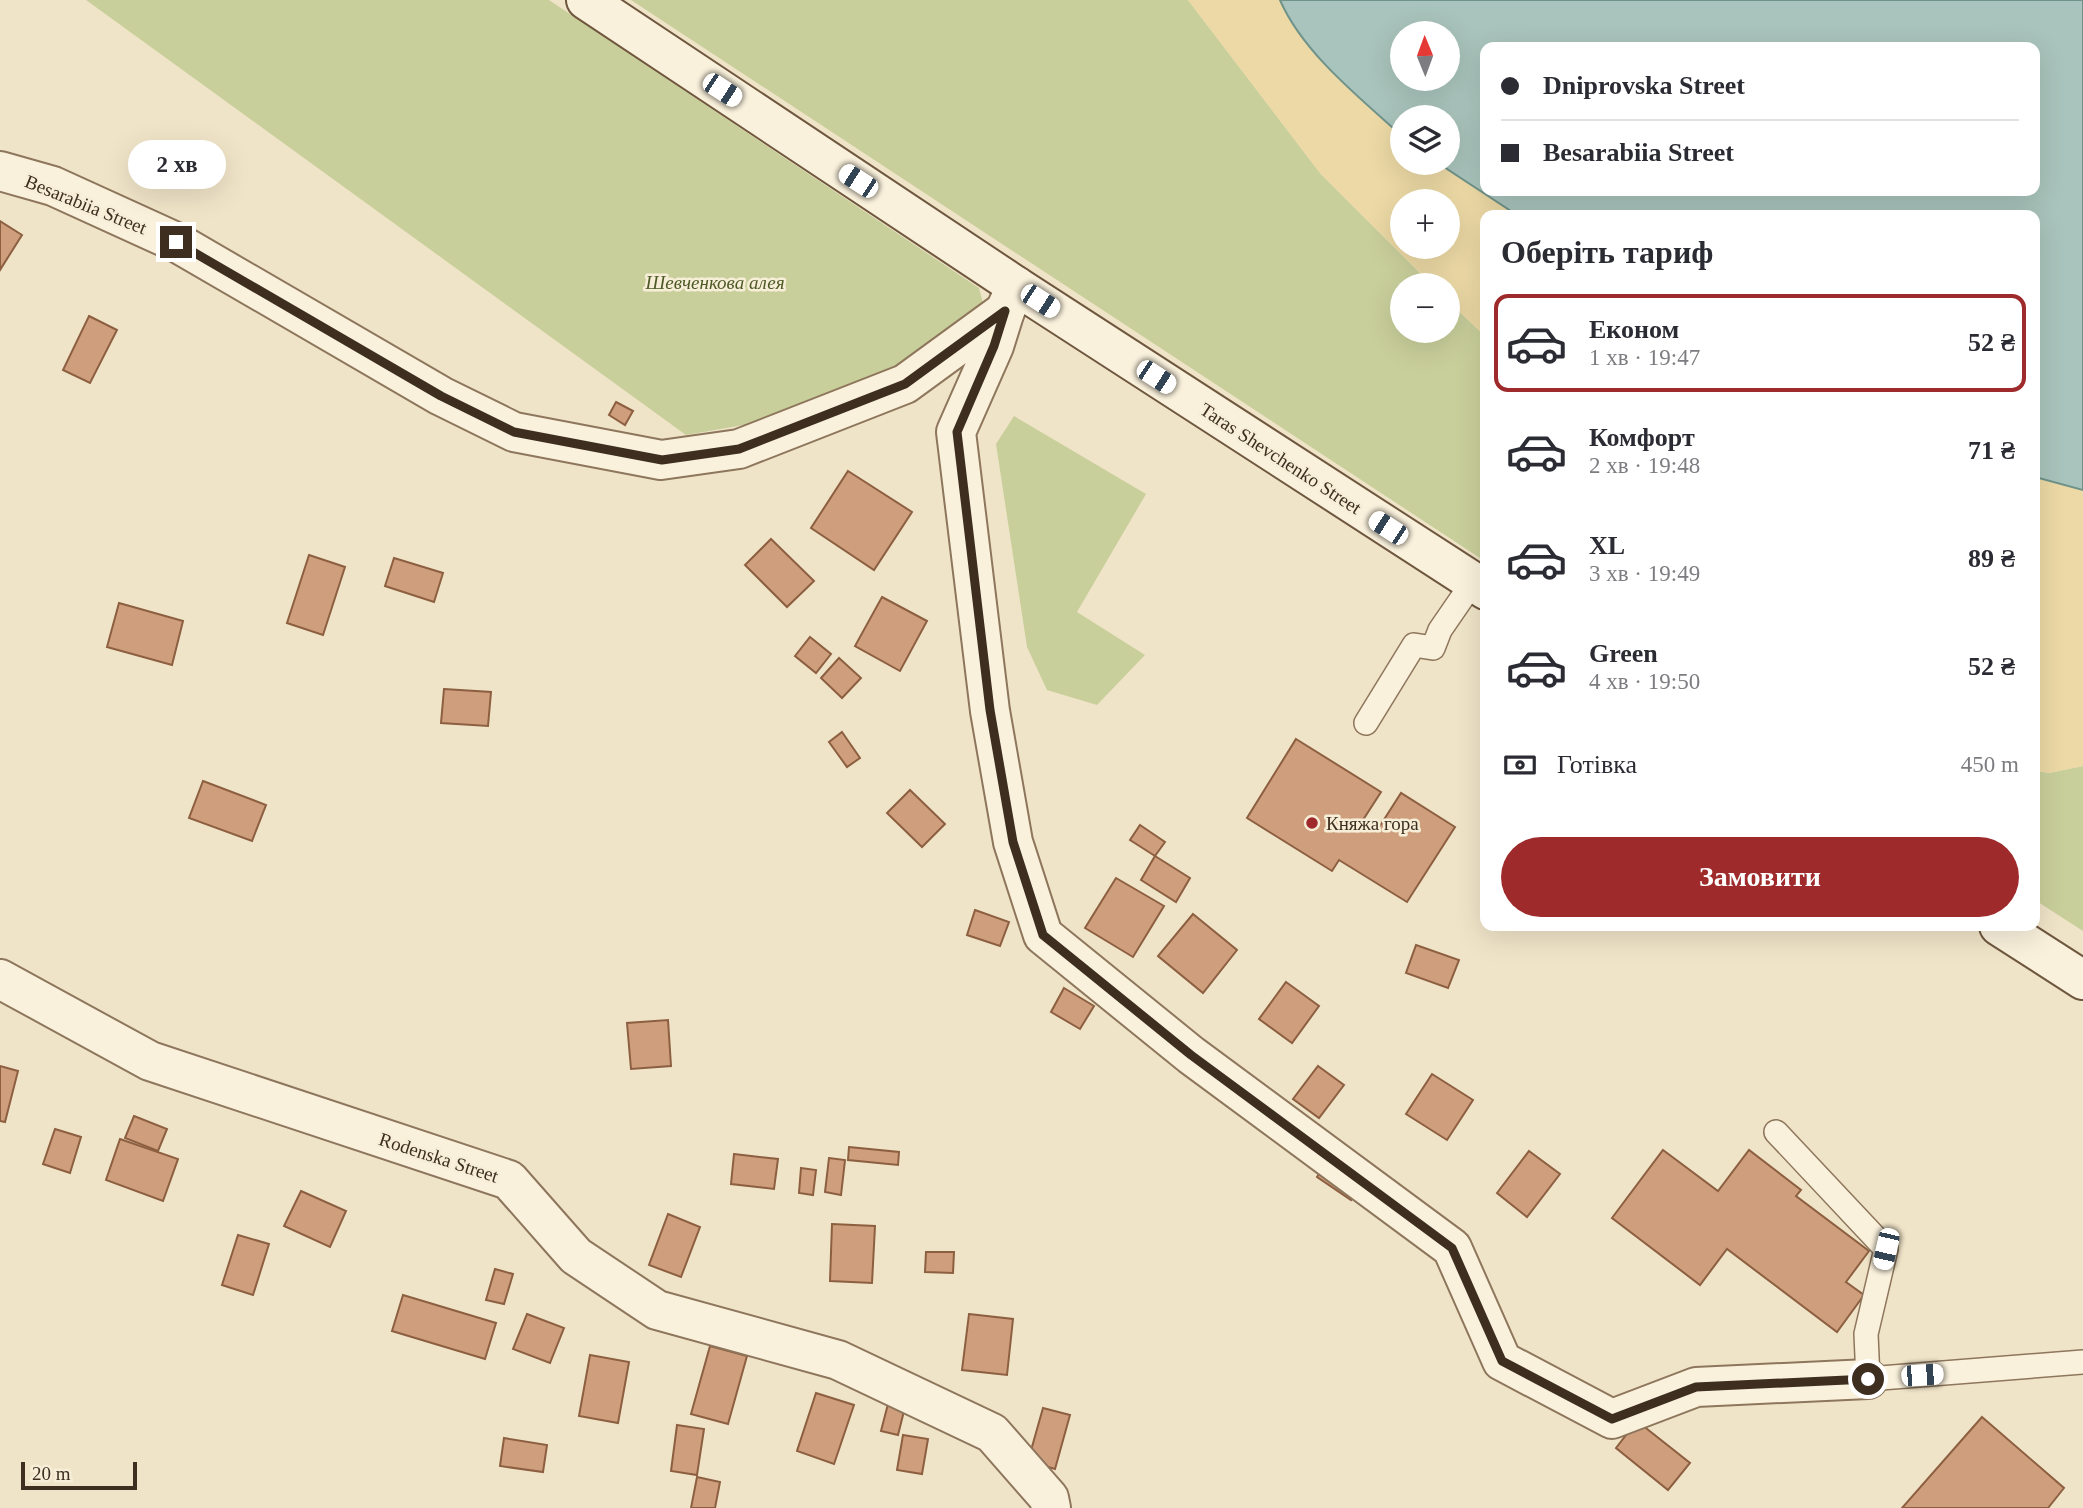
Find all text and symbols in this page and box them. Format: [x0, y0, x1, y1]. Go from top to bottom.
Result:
north arrow [1390, 21, 1460, 91]
map controls [1390, 21, 1460, 343]
car [699, 70, 746, 110]
text: Dniprovska Street [1543, 71, 1745, 100]
button: layers [1390, 105, 1460, 175]
text: Besarabiia Street [1543, 138, 1734, 167]
callout: 2 хв [127, 140, 225, 190]
text: 2 хв [156, 152, 198, 177]
car [835, 161, 882, 201]
street label: Besarabiia Street [22, 171, 150, 239]
button: + [1390, 189, 1460, 259]
route end [160, 226, 192, 258]
text: Оберіть тариф [1501, 234, 1713, 270]
park label: Шевченкова алея [645, 272, 784, 293]
button: − [1390, 273, 1460, 343]
car [1017, 281, 1064, 321]
icon: car [1505, 312, 1568, 375]
text: Економ [1589, 315, 1679, 344]
text: 52 ₴ [1968, 328, 2015, 357]
text: 1 хв · 19:47 [1589, 345, 1700, 370]
car [1133, 357, 1180, 397]
street label: Taras Shevchenko Street [1196, 399, 1366, 519]
icon: car [1505, 420, 1568, 483]
text: Комфорт [1589, 423, 1695, 452]
text: 71 ₴ [1968, 436, 2015, 465]
text: 2 хв · 19:48 [1589, 453, 1700, 478]
car [1365, 508, 1412, 548]
icon: car [1505, 528, 1568, 591]
text: XL [1589, 531, 1625, 560]
text: 89 ₴ [1968, 544, 2015, 573]
text: 3 хв · 19:49 [1589, 561, 1700, 586]
icon: car [1505, 636, 1568, 699]
text: Green [1589, 639, 1658, 668]
text: 52 ₴ [1968, 652, 2015, 681]
text: 4 хв · 19:50 [1589, 669, 1700, 694]
icon: cash [1501, 746, 1539, 784]
text: Готівка [1557, 750, 1637, 779]
text: 450 m [1961, 752, 2019, 777]
place label: Княжа гора [1326, 813, 1419, 834]
marker: Княжа гора [1304, 815, 1320, 831]
button: Замовити [1501, 837, 2019, 917]
street label: Rodenska Street [377, 1128, 502, 1187]
car [1872, 1226, 1901, 1272]
route start [1852, 1363, 1884, 1395]
car [1901, 1363, 1944, 1387]
scale bar [21, 1459, 136, 1491]
text: 20 m [32, 1463, 71, 1484]

